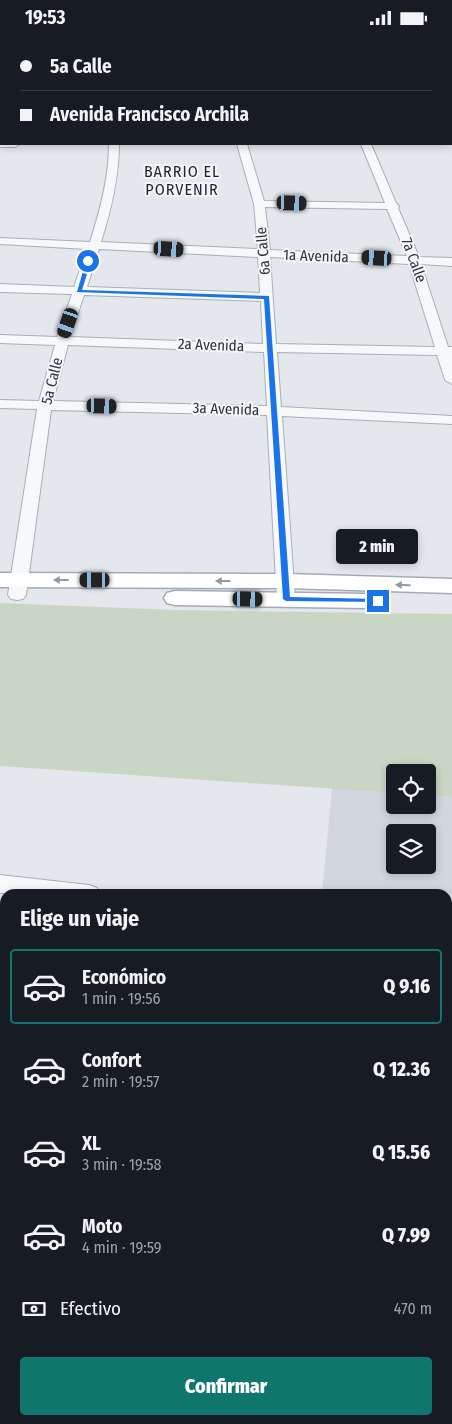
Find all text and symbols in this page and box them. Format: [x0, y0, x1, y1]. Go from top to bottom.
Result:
text: 19:53 [25, 6, 66, 29]
text: 5a Calle [50, 55, 112, 78]
text: Avenida Francisco Archila [50, 103, 249, 126]
district label: BARRIO EL PORVENIR [144, 162, 220, 199]
car [276, 195, 307, 211]
street label: 6a Calle [252, 226, 274, 276]
street label: 7a Calle [398, 235, 430, 285]
car [153, 241, 184, 257]
street label: 1a Avenida [283, 246, 349, 266]
route start [77, 250, 99, 272]
car [361, 250, 392, 266]
car [56, 306, 79, 340]
street label: 2a Avenida [178, 335, 244, 355]
street label: 5a Calle [37, 356, 67, 406]
car [86, 398, 117, 414]
street label: 3a Avenida [192, 399, 260, 419]
callout: 2 min [337, 529, 419, 563]
text: 2 min [359, 537, 395, 556]
car [80, 573, 110, 588]
one-way arrow [53, 576, 69, 584]
one-way arrow [215, 577, 231, 585]
one-way arrow [395, 581, 411, 589]
route end [367, 590, 389, 612]
car [232, 591, 263, 607]
map controls [386, 764, 436, 874]
button: locate [386, 764, 436, 814]
button: layers [386, 824, 436, 874]
text: Elige un viaje [20, 905, 139, 932]
icon: car [22, 964, 67, 1009]
text: Económico [82, 966, 166, 989]
text: Q 9.16 [383, 975, 430, 998]
text: 1 min · 19:56 [82, 989, 160, 1008]
icon: car [22, 1047, 67, 1092]
text: Confort [82, 1049, 142, 1072]
text: Q 12.36 [373, 1058, 430, 1081]
text: 2 min · 19:57 [82, 1072, 159, 1091]
icon: car [22, 1130, 67, 1175]
text: XL [82, 1132, 101, 1155]
text: Q 15.56 [372, 1141, 430, 1164]
text: 3 min · 19:58 [82, 1155, 161, 1174]
icon: car [22, 1213, 67, 1258]
text: Moto [82, 1215, 122, 1238]
text: Q 7.99 [382, 1224, 430, 1247]
text: 4 min · 19:59 [82, 1238, 162, 1257]
icon: cash [20, 1295, 48, 1323]
text: Efectivo [60, 1297, 121, 1320]
text: 470 m [394, 1299, 432, 1318]
button: Confirmar [20, 1357, 432, 1415]

